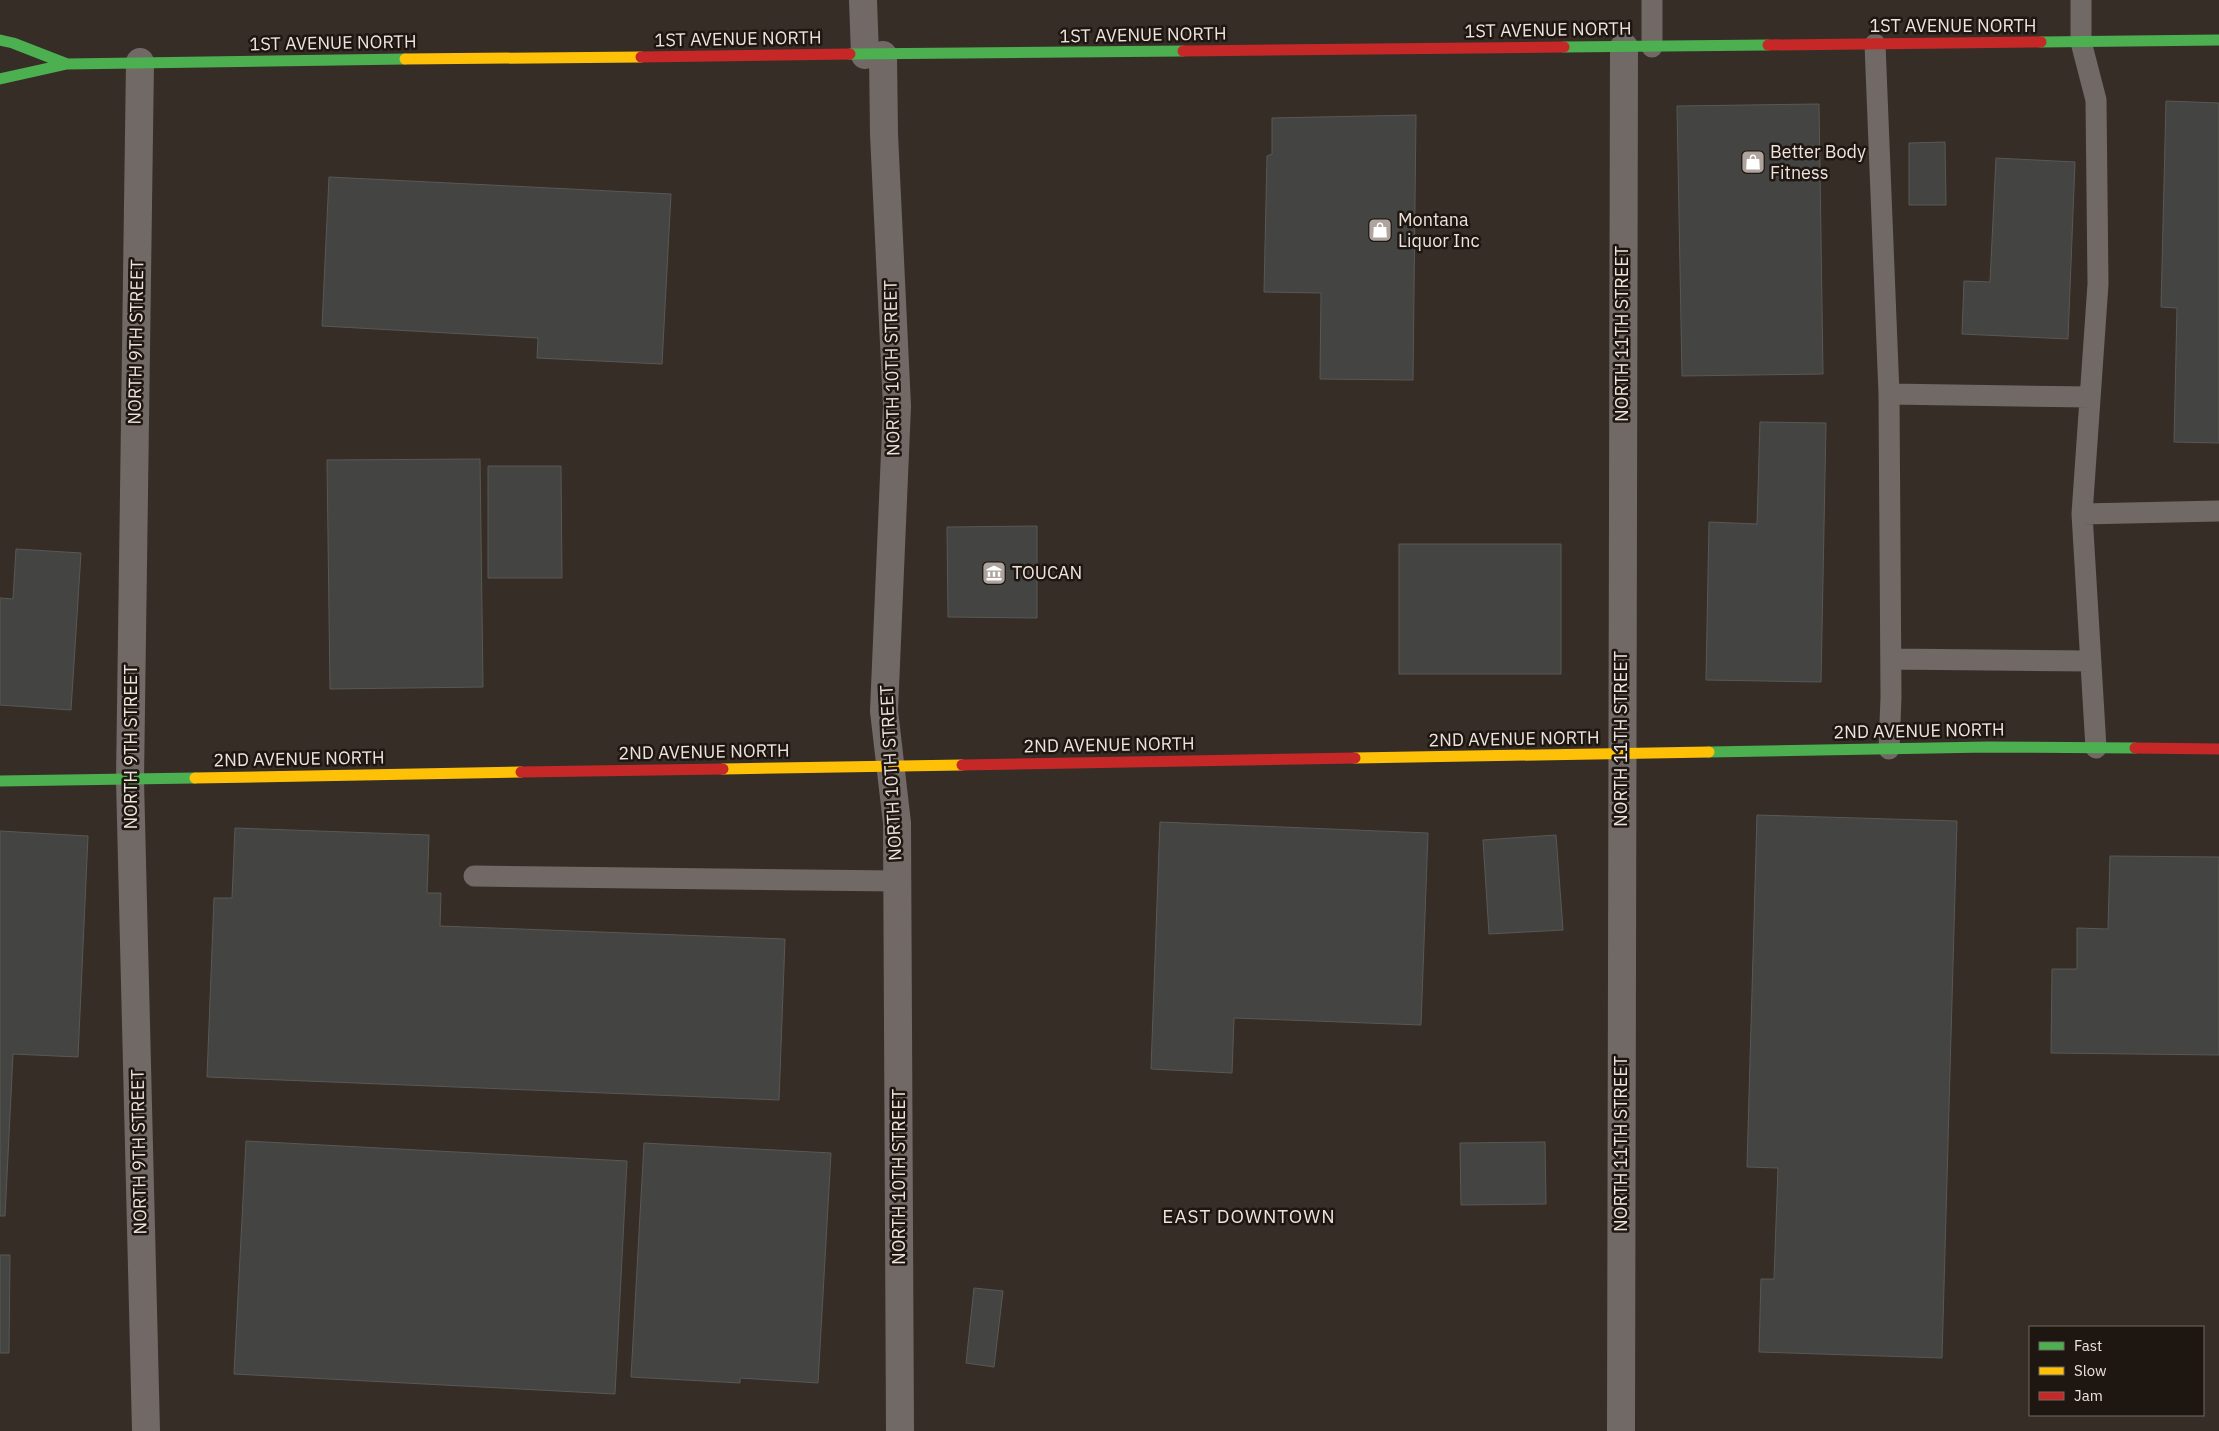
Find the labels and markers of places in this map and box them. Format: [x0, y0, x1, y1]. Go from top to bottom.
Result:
place label: Better Body Fitness [1770, 140, 1866, 184]
shop icon: Better Body Fitness [1740, 149, 1766, 175]
place label: Montana Liquor Inc [1398, 208, 1480, 252]
shop icon: Montana Liquor Inc [1367, 217, 1393, 243]
museum icon: TOUCAN [981, 560, 1007, 586]
place label: TOUCAN [1012, 561, 1082, 584]

